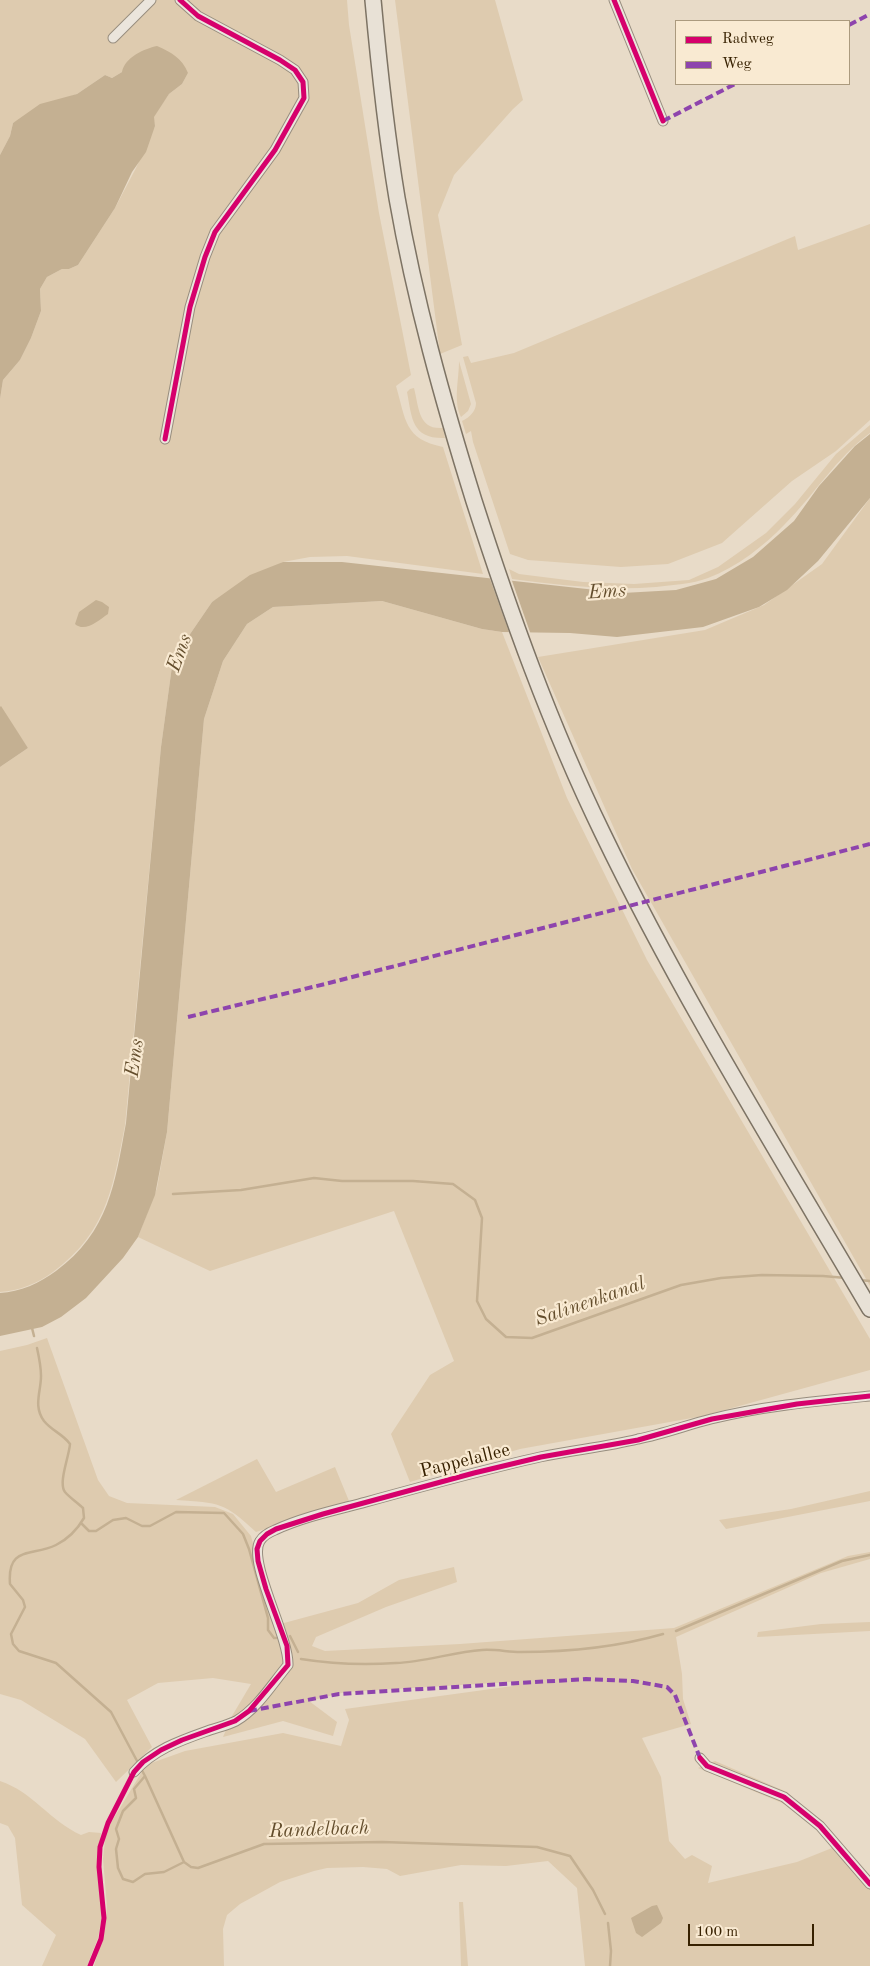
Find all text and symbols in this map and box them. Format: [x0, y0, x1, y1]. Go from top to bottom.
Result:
legend [675, 20, 850, 85]
text: Radweg [722, 32, 774, 47]
text: Weg [722, 57, 752, 72]
water label: Ems [587, 579, 627, 605]
water label: Ems [162, 631, 198, 675]
water label: Ems [120, 1037, 150, 1079]
water label: Salinenkanal [532, 1272, 648, 1332]
street label: Pappelallee [418, 1439, 512, 1483]
water label: Randelbach [269, 1816, 369, 1844]
scale bar [690, 1914, 816, 1946]
text: 100 m [696, 1925, 738, 1940]

